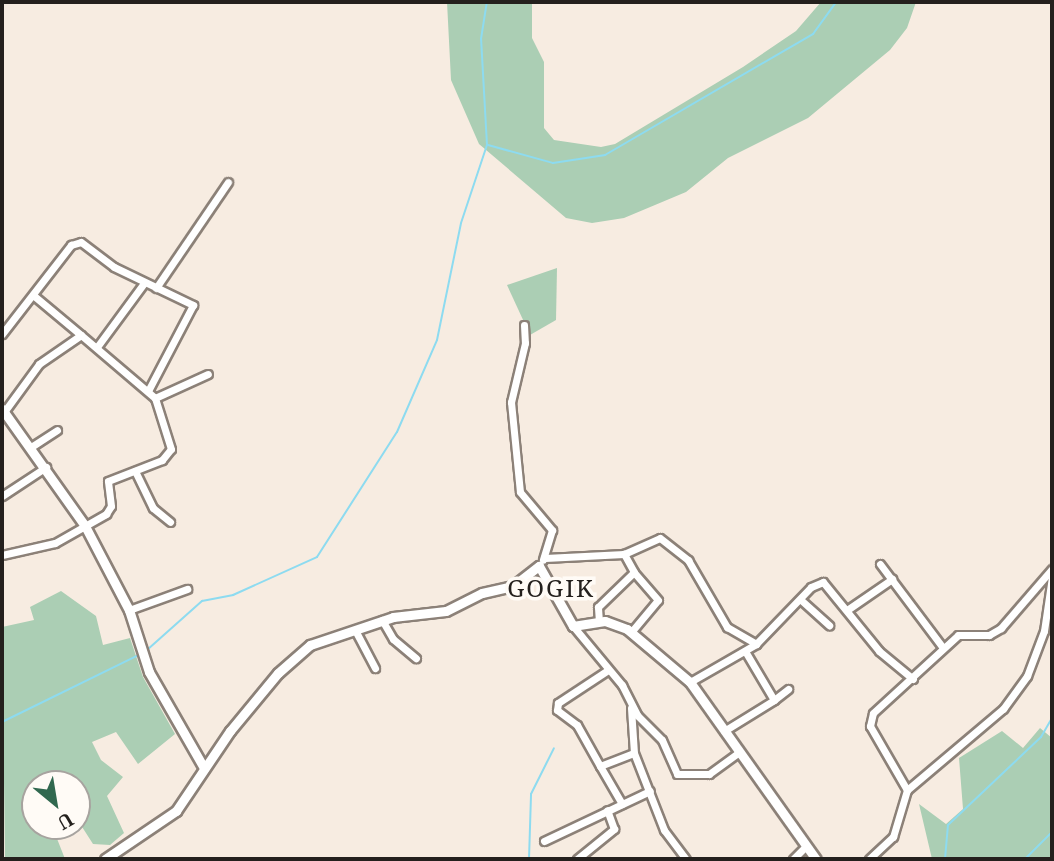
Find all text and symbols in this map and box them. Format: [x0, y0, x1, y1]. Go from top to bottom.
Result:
district label: GOGIK [508, 574, 594, 602]
north arrow [21, 770, 91, 840]
text: U [53, 807, 78, 836]

